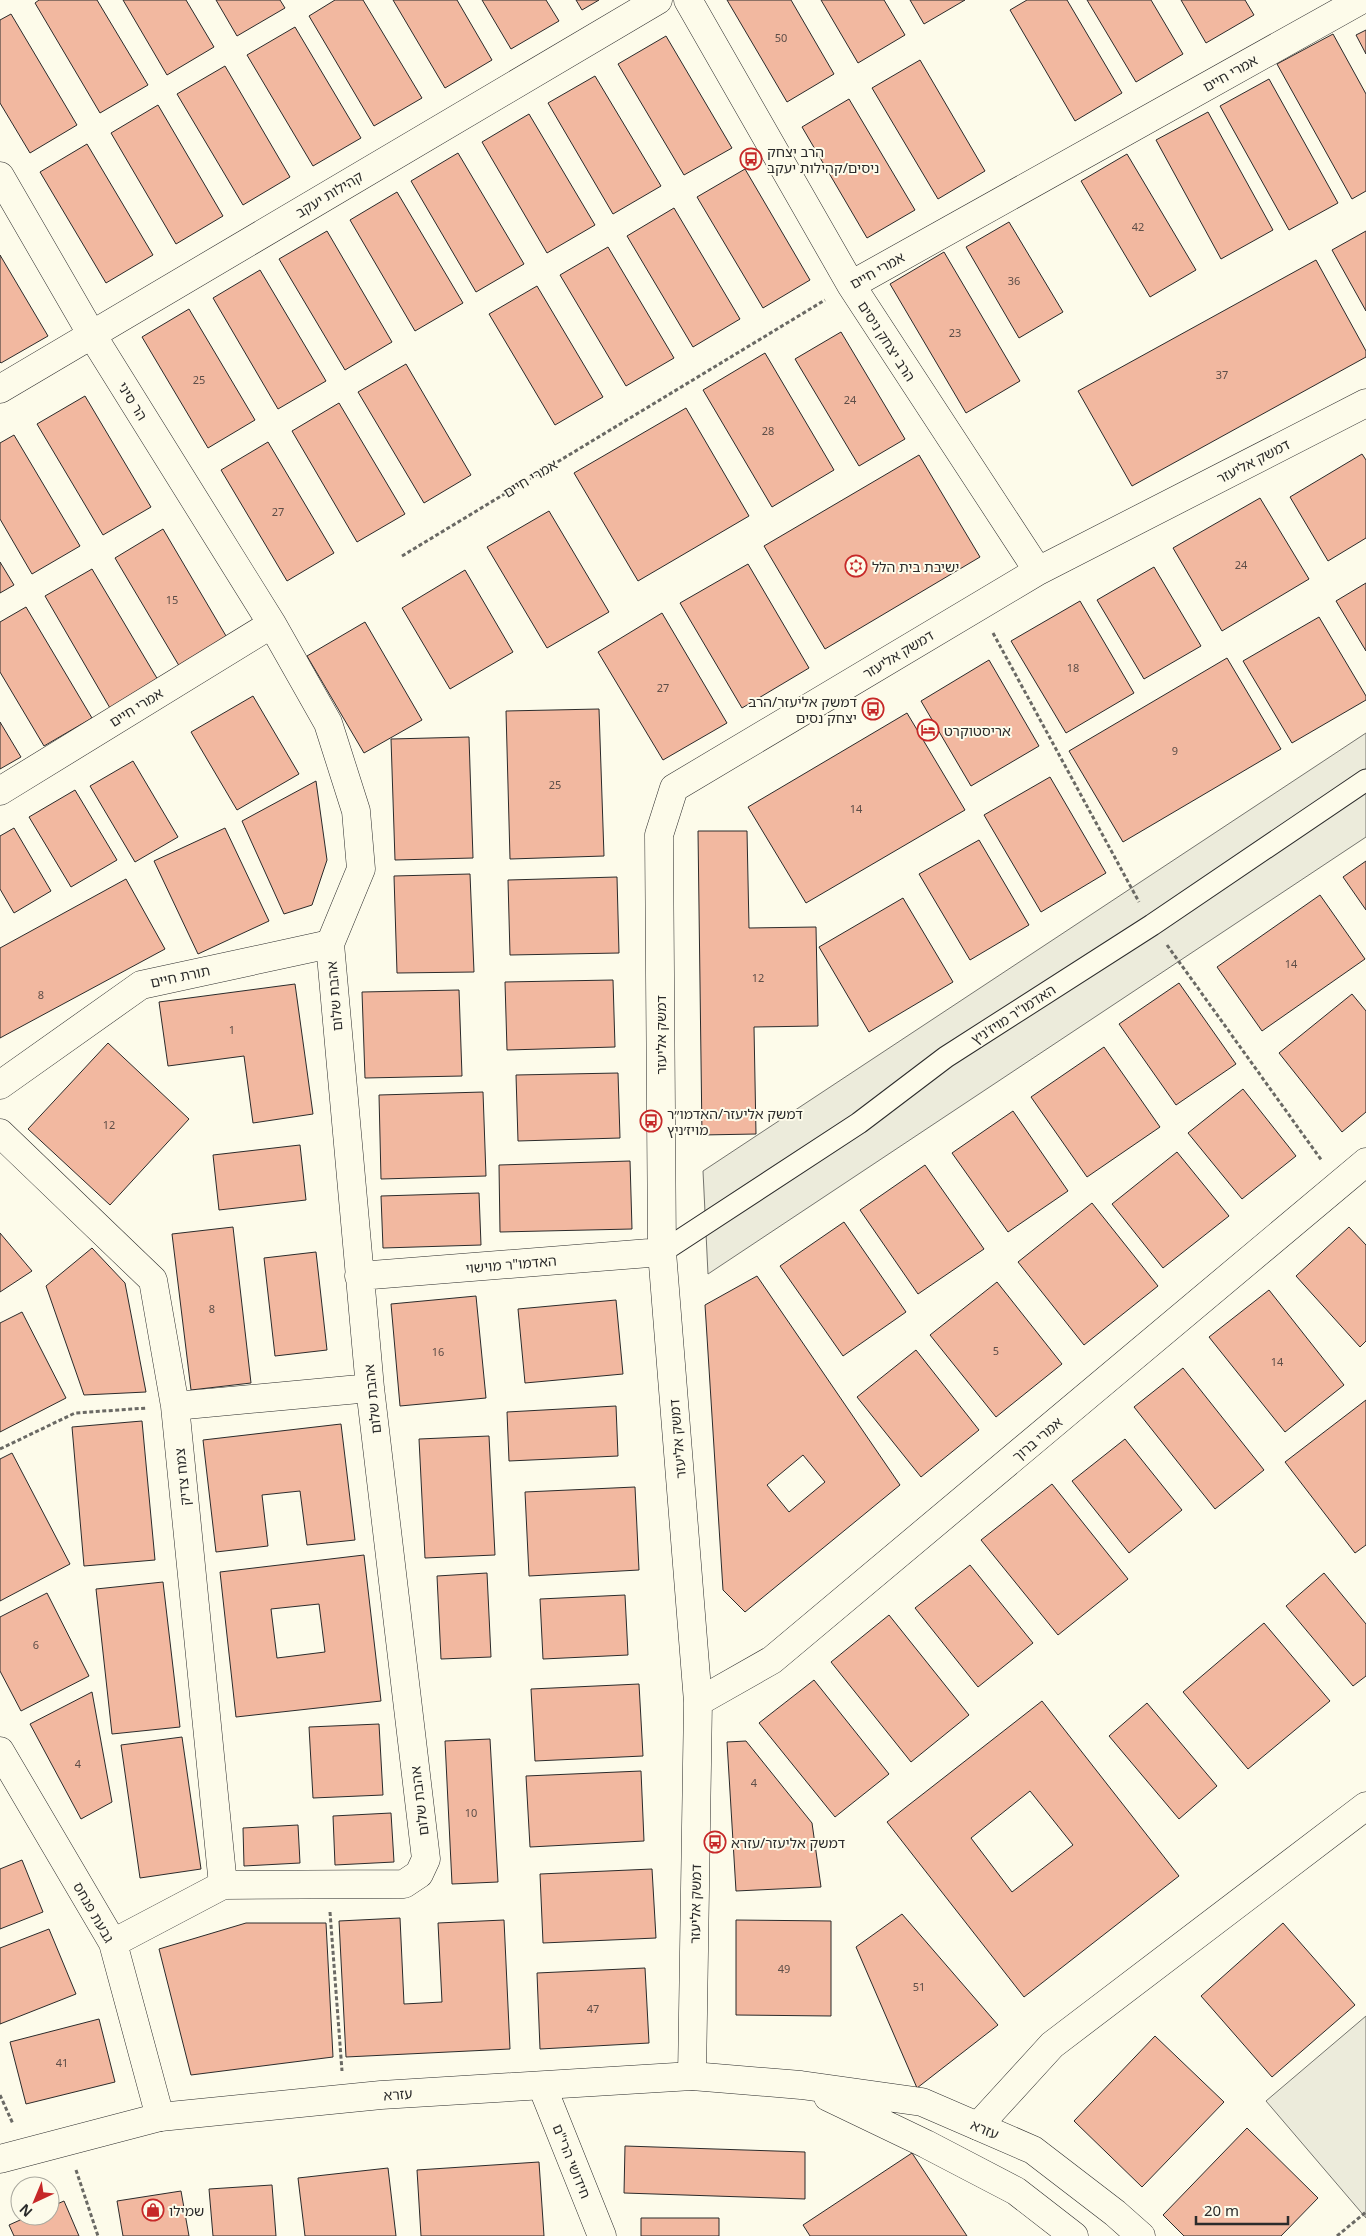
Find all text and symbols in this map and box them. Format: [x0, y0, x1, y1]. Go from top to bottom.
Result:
house number: 50 [775, 30, 787, 45]
street label: אמרי חיים [1199, 50, 1261, 96]
place label: הרב יצחק ניסים/קהילות יעקב [767, 142, 879, 177]
bus stop icon: הרב יצחק ניסים/קהילות יעקב [739, 147, 763, 171]
street label: קהילות יעקב [292, 166, 367, 222]
house number: 42 [1132, 219, 1144, 234]
street label: אמרי חיים [846, 247, 908, 293]
house number: 36 [1008, 273, 1020, 288]
street label: הרב יצחק ניסים [854, 297, 920, 385]
house number: 23 [949, 325, 961, 340]
house number: 37 [1216, 367, 1228, 382]
house number: 25 [193, 372, 205, 387]
street label: הר סיני [114, 378, 152, 424]
house number: 24 [844, 392, 857, 407]
house number: 28 [762, 423, 774, 438]
street label: דמשק אליעזר [1213, 434, 1293, 488]
street label: אמרי חיים [499, 454, 561, 502]
house number: 27 [272, 504, 284, 519]
synagogue icon: ישיבת בית הלל [844, 554, 868, 578]
place label: ישיבת בית הלל [872, 557, 959, 576]
house number: 24 [1235, 557, 1248, 572]
house number: 15 [166, 592, 178, 607]
street label: דמשק אליעזר [859, 625, 937, 683]
house number: 18 [1067, 660, 1079, 675]
house number: 27 [657, 680, 669, 695]
street label: אמרי חיים [106, 683, 167, 731]
place label: דמשק אליעזר/הרב יצחק נסים [749, 692, 857, 727]
bus stop icon: דמשק אליעזר/הרב יצחק נסים [861, 697, 885, 721]
hotel icon: אריסטוקרט [916, 718, 940, 742]
place label: אריסטוקרט [944, 721, 1011, 740]
house number: 9 [1172, 743, 1178, 758]
house number: 25 [549, 777, 561, 792]
house number: 14 [850, 801, 863, 816]
house number: 14 [1285, 956, 1298, 971]
street label: תורת חיים [148, 960, 212, 992]
street label: אהבת שלום [321, 960, 347, 1032]
house number: 12 [752, 970, 764, 985]
street label: האדמו"ר מויז'ניץ [967, 980, 1059, 1048]
house number: 8 [38, 987, 44, 1002]
street label: דמשק אליעזר [651, 995, 670, 1075]
house number: 1 [229, 1022, 235, 1037]
place label: דמשק אליעזר/האדמו״ר מויז׳ניץ [667, 1104, 803, 1139]
bus stop icon: דמשק אליעזר/האדמו״ר מויז׳ניץ [639, 1109, 663, 1133]
house number: 12 [103, 1117, 115, 1132]
street label: האדמו"ר מוישוי [465, 1251, 557, 1277]
house number: 8 [209, 1301, 215, 1316]
house number: 5 [993, 1343, 999, 1358]
house number: 16 [432, 1344, 444, 1359]
house number: 14 [1271, 1354, 1284, 1369]
street label: אהבת שלום [359, 1363, 385, 1435]
street label: דמשק אליעזר [664, 1398, 690, 1480]
street label: אמרי ברוך [1008, 1412, 1066, 1466]
street label: צמח צדיק [170, 1447, 194, 1507]
house number: 6 [33, 1637, 39, 1652]
house number: 4 [75, 1756, 82, 1771]
street label: אהבת שלום [405, 1765, 433, 1837]
house number: 4 [751, 1775, 758, 1790]
house number: 10 [465, 1805, 477, 1820]
bus stop icon: דמשק אליעזר/עזרא [703, 1830, 727, 1854]
place label: דמשק אליעזר/עזרא [731, 1833, 845, 1852]
street label: דמשק אליעזר [685, 1864, 705, 1944]
street label: גבעת פנחס [69, 1878, 119, 1946]
house number: 49 [778, 1961, 790, 1976]
house number: 51 [913, 1979, 925, 1994]
house number: 47 [587, 2001, 599, 2016]
house number: 41 [56, 2055, 68, 2070]
street label: עזרא [383, 2084, 413, 2104]
street label: עזרא [968, 2115, 1002, 2143]
street label: חידושי הרי"ם [548, 2121, 596, 2201]
north arrow [10, 2176, 60, 2226]
scale bar [1196, 2194, 1288, 2226]
shop icon: שמילו [141, 2198, 165, 2222]
text: N [15, 2200, 36, 2222]
text: 20 m [1204, 2200, 1239, 2220]
place label: שמילו [169, 2201, 204, 2220]

